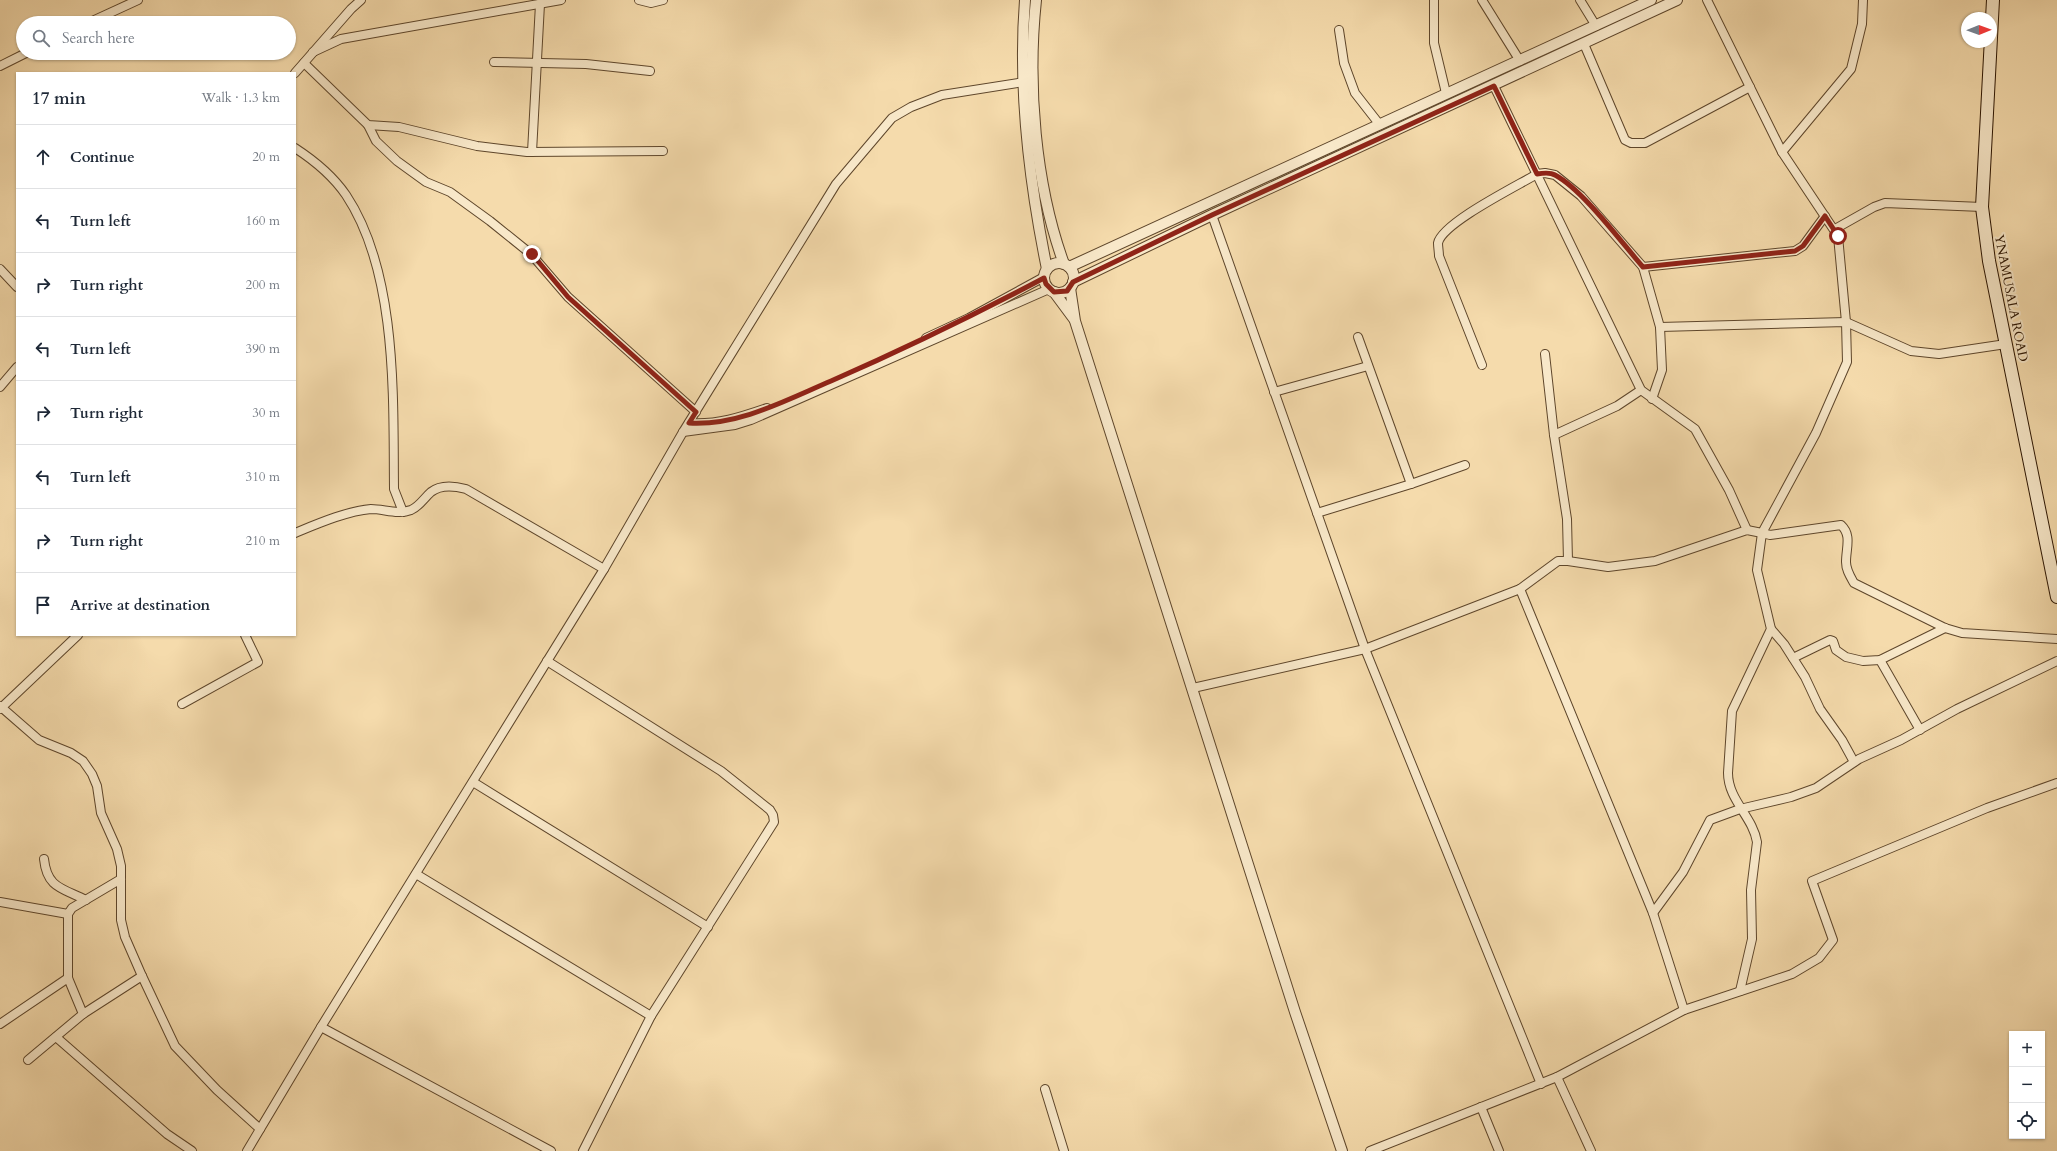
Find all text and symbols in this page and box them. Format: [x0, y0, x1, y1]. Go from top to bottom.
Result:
north arrow [1961, 12, 1997, 48]
search box [16, 16, 296, 60]
icon: search [30, 27, 52, 49]
text: Search here [62, 28, 135, 48]
text: 17 min [32, 87, 86, 110]
text: Walk · 1.3 km [201, 89, 280, 107]
icon: ahead [32, 146, 54, 168]
text: Continue [70, 147, 135, 167]
text: 20 m [252, 148, 280, 166]
icon: left [32, 210, 54, 232]
text: Turn left [70, 211, 131, 231]
text: 160 m [246, 212, 280, 230]
route start [1829, 227, 1847, 245]
street label: YNAMUSALA ROAD [1990, 233, 2032, 363]
route end [523, 245, 541, 263]
icon: right [32, 274, 54, 296]
text: Turn right [70, 275, 143, 295]
text: 200 m [246, 276, 280, 294]
icon: left [32, 338, 54, 360]
text: Turn left [70, 339, 131, 359]
text: 390 m [246, 340, 280, 358]
icon: right [32, 402, 54, 424]
text: Turn right [70, 403, 143, 423]
text: 30 m [252, 404, 280, 422]
icon: left [32, 466, 54, 488]
text: Turn left [70, 467, 131, 487]
text: 310 m [246, 468, 280, 486]
icon: right [32, 530, 54, 552]
text: Turn right [70, 531, 143, 551]
text: 210 m [246, 532, 280, 550]
icon: arrive [32, 594, 54, 616]
text: Arrive at destination [70, 595, 210, 615]
map controls [2009, 1031, 2045, 1139]
button: + [2009, 1031, 2045, 1067]
button: − [2009, 1067, 2045, 1103]
button: locate [2009, 1103, 2045, 1139]

